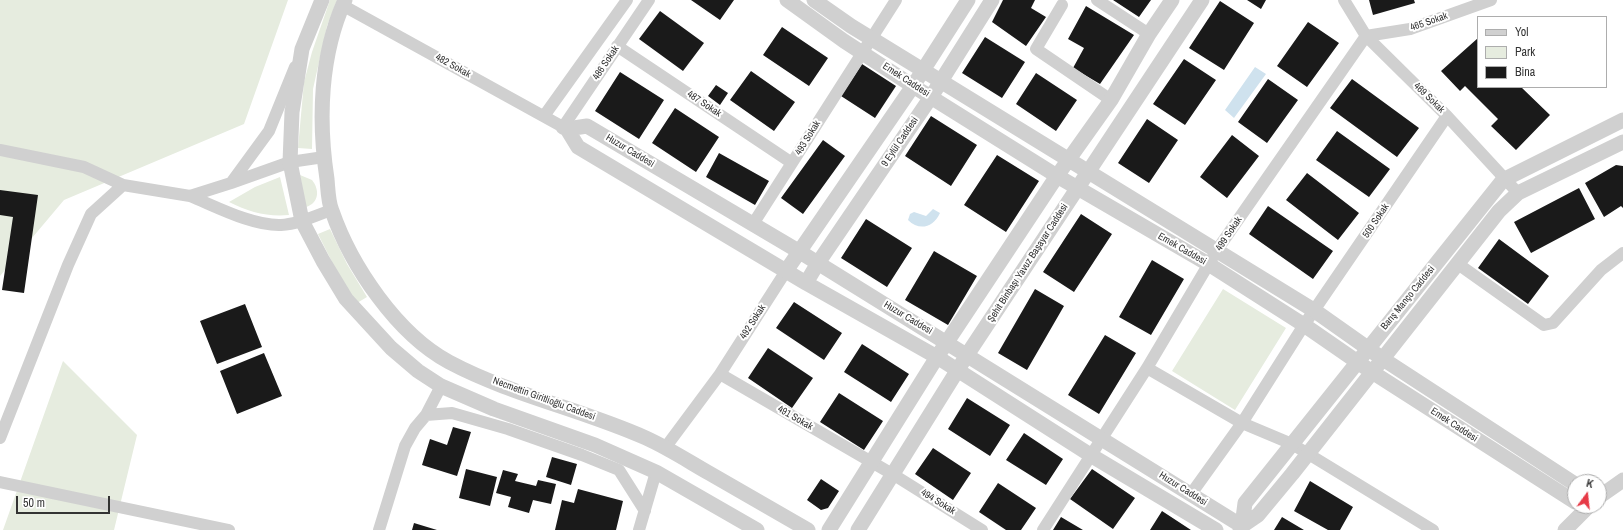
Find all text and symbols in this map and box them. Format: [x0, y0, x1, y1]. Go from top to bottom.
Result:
street label: 465 Sokak [1409, 10, 1449, 34]
legend [1477, 16, 1607, 88]
text: Yol [1515, 24, 1528, 40]
street label: 486 Sokak [590, 44, 622, 82]
text: Park [1515, 44, 1535, 60]
street label: 482 Sokak [433, 51, 473, 81]
street label: Emek Caddesi [880, 60, 932, 100]
text: Bina [1515, 64, 1535, 80]
street label: 469 Sokak [1411, 80, 1447, 116]
street label: 487 Sokak [685, 88, 723, 120]
street label: 9 Eylül Caddesi [879, 115, 921, 169]
street label: 493 Sokak [793, 118, 823, 158]
street label: Huzur Caddesi [603, 132, 657, 170]
street label: Şehit Binbaşı Yavuz Başayar Caddesi [985, 201, 1071, 325]
street label: 500 Sokak [1360, 202, 1392, 240]
street label: 499 Sokak [1213, 215, 1245, 253]
street label: Emek Caddesi [1156, 230, 1208, 268]
street label: Barış Manço Caddesi [1379, 264, 1437, 332]
street label: Huzur Caddesi [881, 299, 935, 337]
street label: 492 Sokak [737, 302, 769, 342]
street label: Necmettin Giritlioğlu Caddesi [491, 375, 597, 423]
street label: 491 Sokak [775, 403, 815, 433]
street label: Emek Caddesi [1428, 405, 1480, 445]
street label: Huzur Caddesi [1157, 469, 1209, 509]
north arrow [1567, 474, 1607, 514]
text: K [1585, 476, 1595, 491]
street label: 494 Sokak [918, 487, 958, 517]
scale bar [18, 488, 112, 514]
text: 50 m [23, 495, 45, 511]

